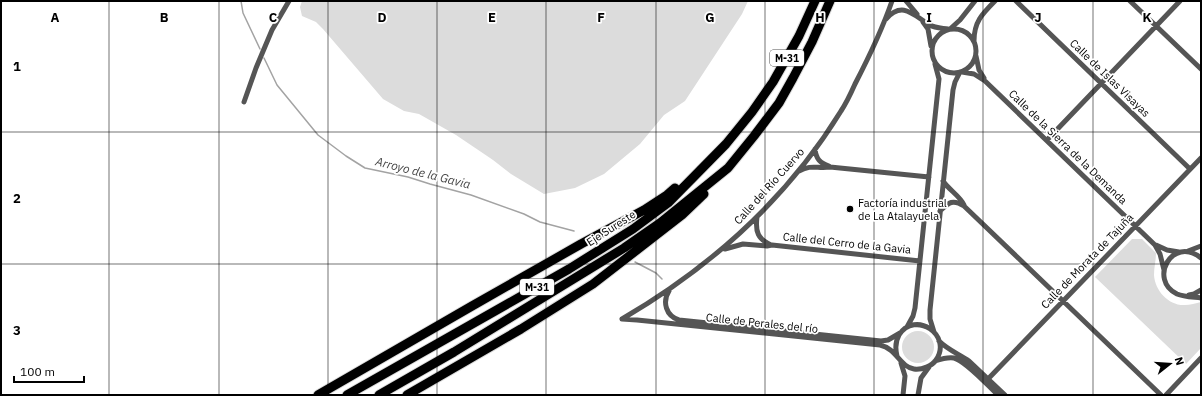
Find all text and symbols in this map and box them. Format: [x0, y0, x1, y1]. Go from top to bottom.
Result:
text: A [51, 9, 60, 26]
text: B [160, 9, 169, 26]
text: C [269, 9, 278, 26]
text: D [377, 9, 387, 26]
text: E [488, 9, 496, 26]
text: F [597, 9, 605, 26]
text: G [705, 9, 715, 26]
text: H [815, 9, 825, 26]
text: I [926, 9, 932, 26]
text: J [1034, 9, 1042, 26]
text: K [1142, 9, 1152, 26]
street label: Calle de Islas Visayas [1067, 36, 1153, 120]
road number: M-31 [770, 50, 804, 66]
text: 1 [13, 58, 21, 75]
street label: Calle de la Sierra de la Demanda [1006, 87, 1130, 207]
street label: Calle del Río Cuervo [731, 145, 807, 227]
water label: Arroyo de la Gavia [373, 153, 472, 192]
text: 2 [13, 190, 21, 207]
place label: Factoría industrial de La Atalayuela [858, 196, 947, 223]
marker: Factoría industrial de La Atalayuela [845, 204, 855, 214]
street label: Eje Sureste [584, 207, 638, 249]
street label: Calle de Morata de Tajuña [1038, 210, 1136, 312]
street label: Calle del Cerro de la Gavia [782, 229, 912, 257]
road number: M-31 [520, 279, 554, 295]
street label: Calle de Perales del río [705, 310, 819, 336]
text: 3 [13, 322, 21, 339]
north arrow [1150, 344, 1190, 384]
text: N [1172, 355, 1187, 367]
scale bar [14, 358, 84, 384]
text: 100 m [20, 364, 55, 379]

